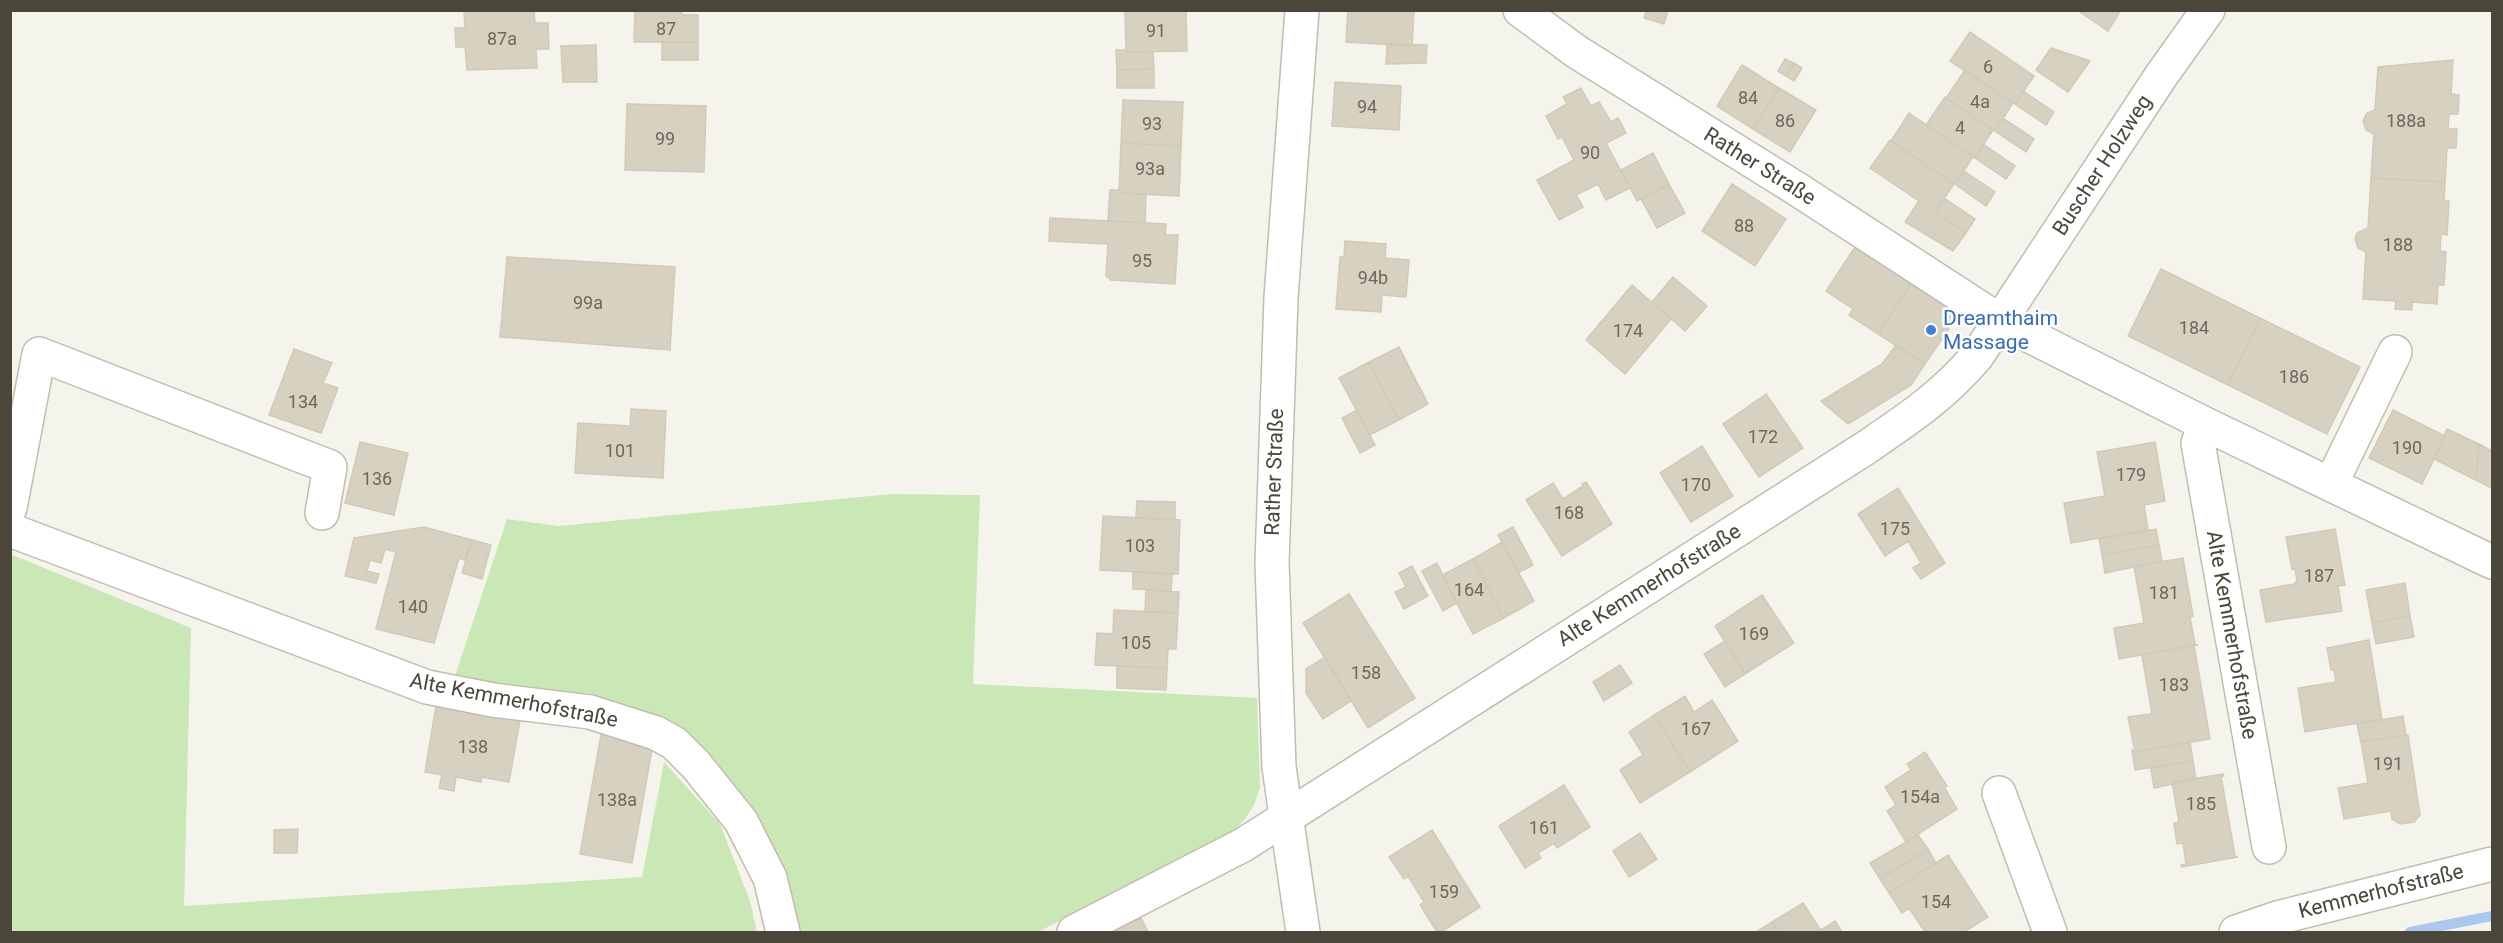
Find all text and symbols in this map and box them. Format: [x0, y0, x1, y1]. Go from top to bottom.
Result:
house number: 87 [656, 18, 676, 39]
house number: 91 [1146, 20, 1166, 41]
house number: 87a [487, 28, 517, 49]
house number: 6 [1983, 56, 1993, 77]
house number: 84 [1738, 87, 1758, 108]
street label: Buscher Holzweg [2048, 90, 2156, 240]
house number: 4a [1970, 91, 1990, 112]
house number: 94 [1357, 96, 1377, 117]
house number: 86 [1775, 110, 1795, 131]
house number: 188a [2386, 110, 2426, 131]
house number: 93 [1142, 113, 1162, 134]
house number: 4 [1955, 117, 1965, 138]
street label: Rather Straße [1700, 122, 1820, 210]
house number: 99 [655, 128, 675, 149]
house number: 90 [1580, 142, 1600, 163]
house number: 93a [1135, 158, 1165, 179]
house number: 88 [1734, 215, 1754, 236]
house number: 188 [2383, 234, 2413, 255]
house number: 95 [1132, 250, 1152, 271]
house number: 94b [1358, 267, 1388, 288]
house number: 99a [573, 292, 603, 313]
place label: Dreamthaim Massage [1943, 306, 2058, 354]
house number: 184 [2179, 317, 2209, 338]
house number: 174 [1613, 320, 1643, 341]
marker: Dreamthaim Massage [1924, 323, 1938, 337]
house number: 186 [2279, 366, 2309, 387]
house number: 134 [288, 391, 318, 412]
street label: Rather Straße [1260, 408, 1288, 536]
house number: 172 [1748, 426, 1778, 447]
house number: 190 [2392, 437, 2422, 458]
house number: 101 [605, 440, 635, 461]
house number: 179 [2116, 464, 2146, 485]
house number: 136 [362, 468, 392, 489]
house number: 170 [1681, 474, 1711, 495]
house number: 168 [1554, 502, 1584, 523]
house number: 175 [1880, 518, 1910, 539]
street label: Alte Kemmerhofstraße [1553, 519, 1745, 651]
street label: Alte Kemmerhofstraße [2202, 529, 2262, 741]
house number: 103 [1125, 535, 1155, 556]
house number: 187 [2304, 565, 2334, 586]
house number: 164 [1454, 579, 1484, 600]
house number: 181 [2149, 582, 2179, 603]
house number: 140 [398, 596, 428, 617]
house number: 169 [1739, 623, 1769, 644]
house number: 105 [1121, 632, 1151, 653]
house number: 158 [1351, 662, 1381, 683]
street label: Alte Kemmerhofstraße [408, 668, 620, 732]
house number: 183 [2159, 674, 2189, 695]
house number: 167 [1681, 718, 1711, 739]
house number: 138 [458, 736, 488, 757]
house number: 191 [2373, 753, 2403, 774]
house number: 154a [1900, 786, 1940, 807]
house number: 138a [597, 789, 637, 810]
house number: 185 [2186, 793, 2216, 814]
house number: 161 [1529, 817, 1559, 838]
street label: Kemmerhofstraße [2296, 859, 2466, 923]
house number: 159 [1429, 881, 1459, 902]
house number: 154 [1921, 891, 1951, 912]

